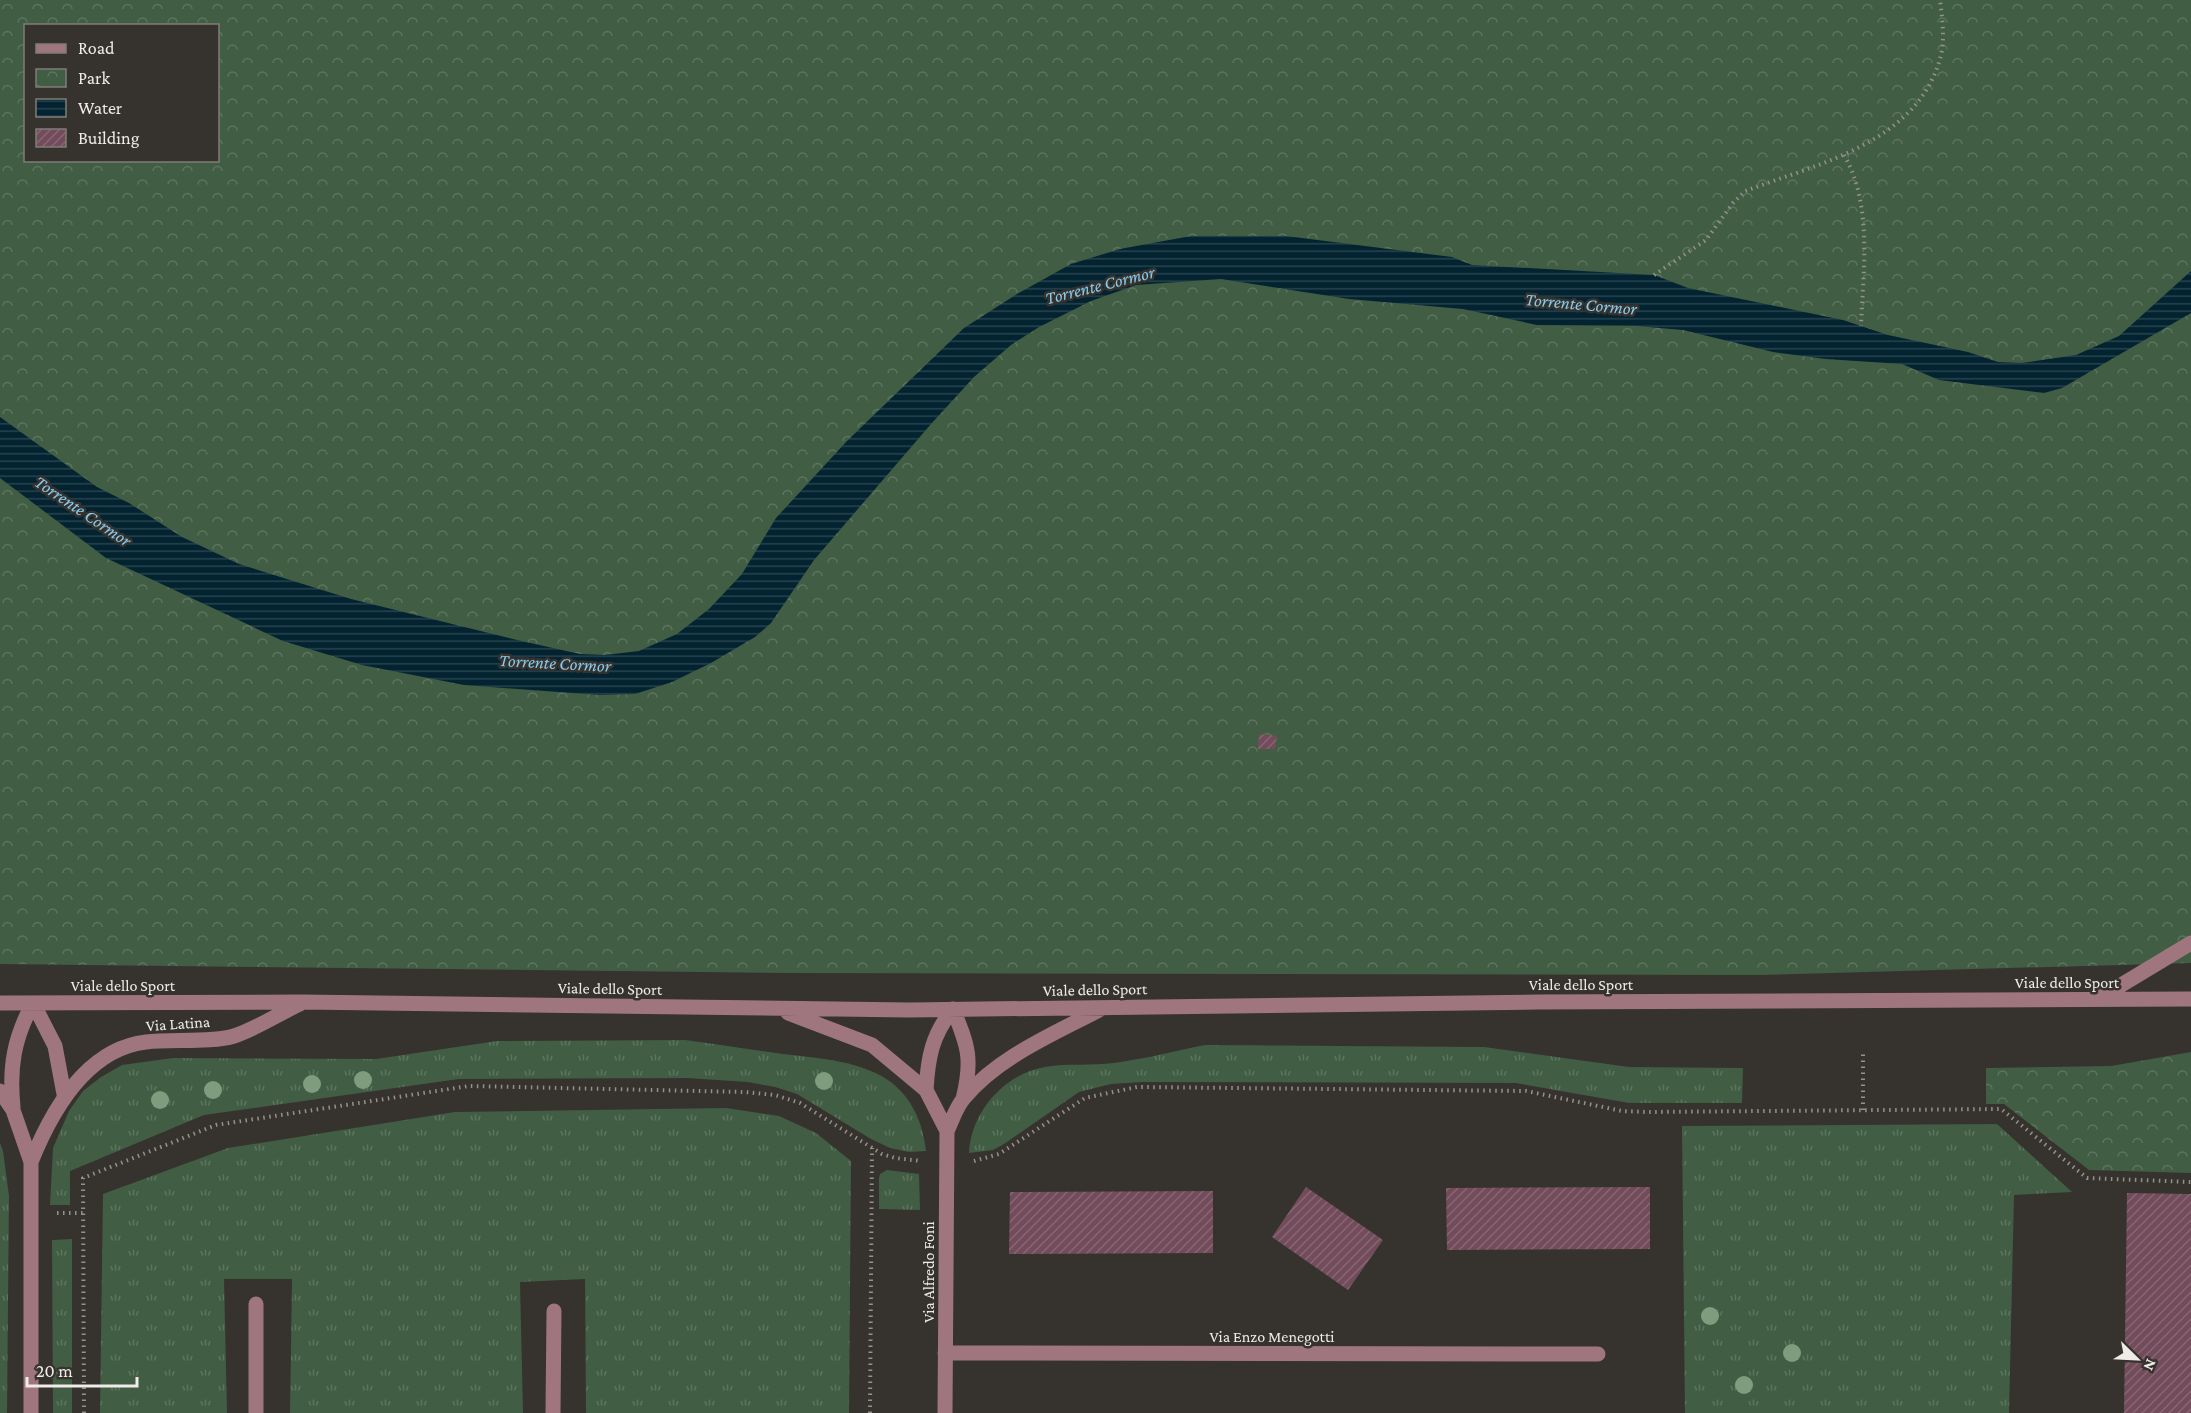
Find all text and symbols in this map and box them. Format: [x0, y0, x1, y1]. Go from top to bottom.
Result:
legend [24, 24, 219, 162]
text: Road [78, 38, 115, 58]
text: Park [78, 68, 110, 88]
text: Water [78, 98, 123, 118]
text: Building [78, 128, 140, 148]
water label: Torrente Cormor [1043, 262, 1157, 308]
water label: Torrente Cormor [1524, 289, 1638, 319]
water label: Torrente Cormor [31, 471, 136, 551]
water label: Torrente Cormor [499, 650, 612, 676]
street label: Viale dello Sport [2015, 974, 2120, 992]
street label: Viale dello Sport [1529, 976, 1634, 994]
street label: Viale dello Sport [71, 977, 176, 995]
street label: Viale dello Sport [558, 979, 663, 999]
street label: Viale dello Sport [1043, 980, 1148, 1000]
street label: Via Latina [145, 1013, 211, 1034]
street label: Via Alfredo Foni [920, 1221, 937, 1323]
street label: Via Enzo Menegotti [1210, 1328, 1334, 1346]
north arrow [2107, 1329, 2167, 1389]
scale bar [27, 1350, 136, 1388]
text: N [2140, 1356, 2160, 1373]
text: 20 m [36, 1361, 73, 1381]

